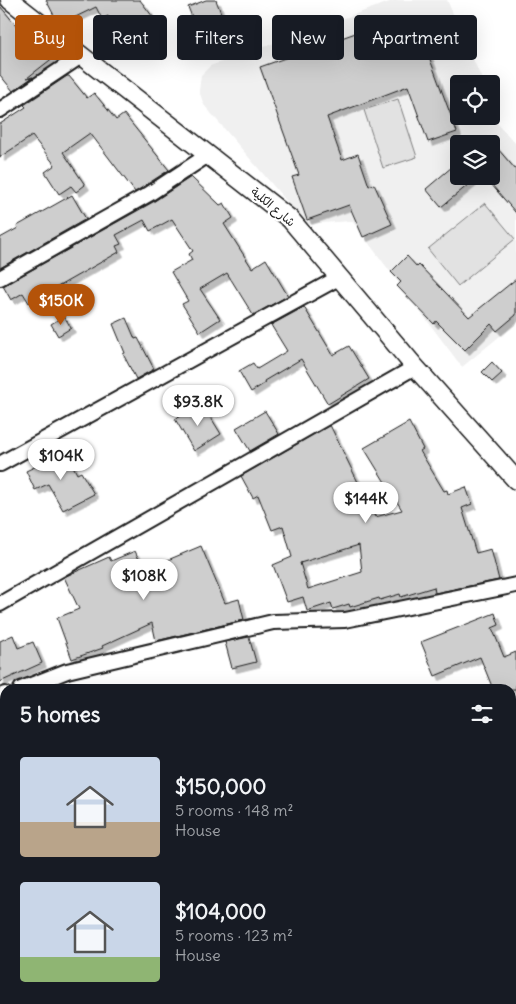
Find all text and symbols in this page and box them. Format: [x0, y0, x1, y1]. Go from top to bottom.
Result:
chip: Buy [15, 15, 83, 60]
chip: Rent [93, 15, 167, 60]
chip: Filters [177, 15, 262, 60]
chip: New [272, 15, 344, 60]
chip: Apartment [354, 15, 477, 60]
map controls [450, 75, 500, 185]
button: locate [450, 75, 500, 125]
button: layers [450, 135, 500, 185]
street label: شارع الكلية [247, 184, 299, 231]
pin: $150K [26, 284, 96, 326]
text: $150K [39, 290, 83, 310]
pin: $93.8K [157, 384, 239, 427]
text: $93.8K [173, 391, 223, 411]
pin: $104K [26, 438, 96, 481]
text: $104K [39, 445, 83, 465]
pin: $144K [331, 482, 401, 524]
text: $144K [344, 488, 388, 508]
pin: $108K [109, 558, 179, 601]
text: $108K [122, 565, 166, 585]
icon: filters [468, 700, 496, 728]
text: 5 homes [20, 701, 100, 728]
text: $150,000 [175, 773, 266, 800]
icon: home [60, 777, 120, 837]
text: 5 rooms · 148 m² [175, 800, 294, 820]
text: House [175, 820, 221, 840]
text: $104,000 [175, 898, 266, 925]
icon: home [60, 902, 120, 962]
text: 5 rooms · 123 m² [175, 925, 293, 945]
text: House [175, 945, 221, 965]

